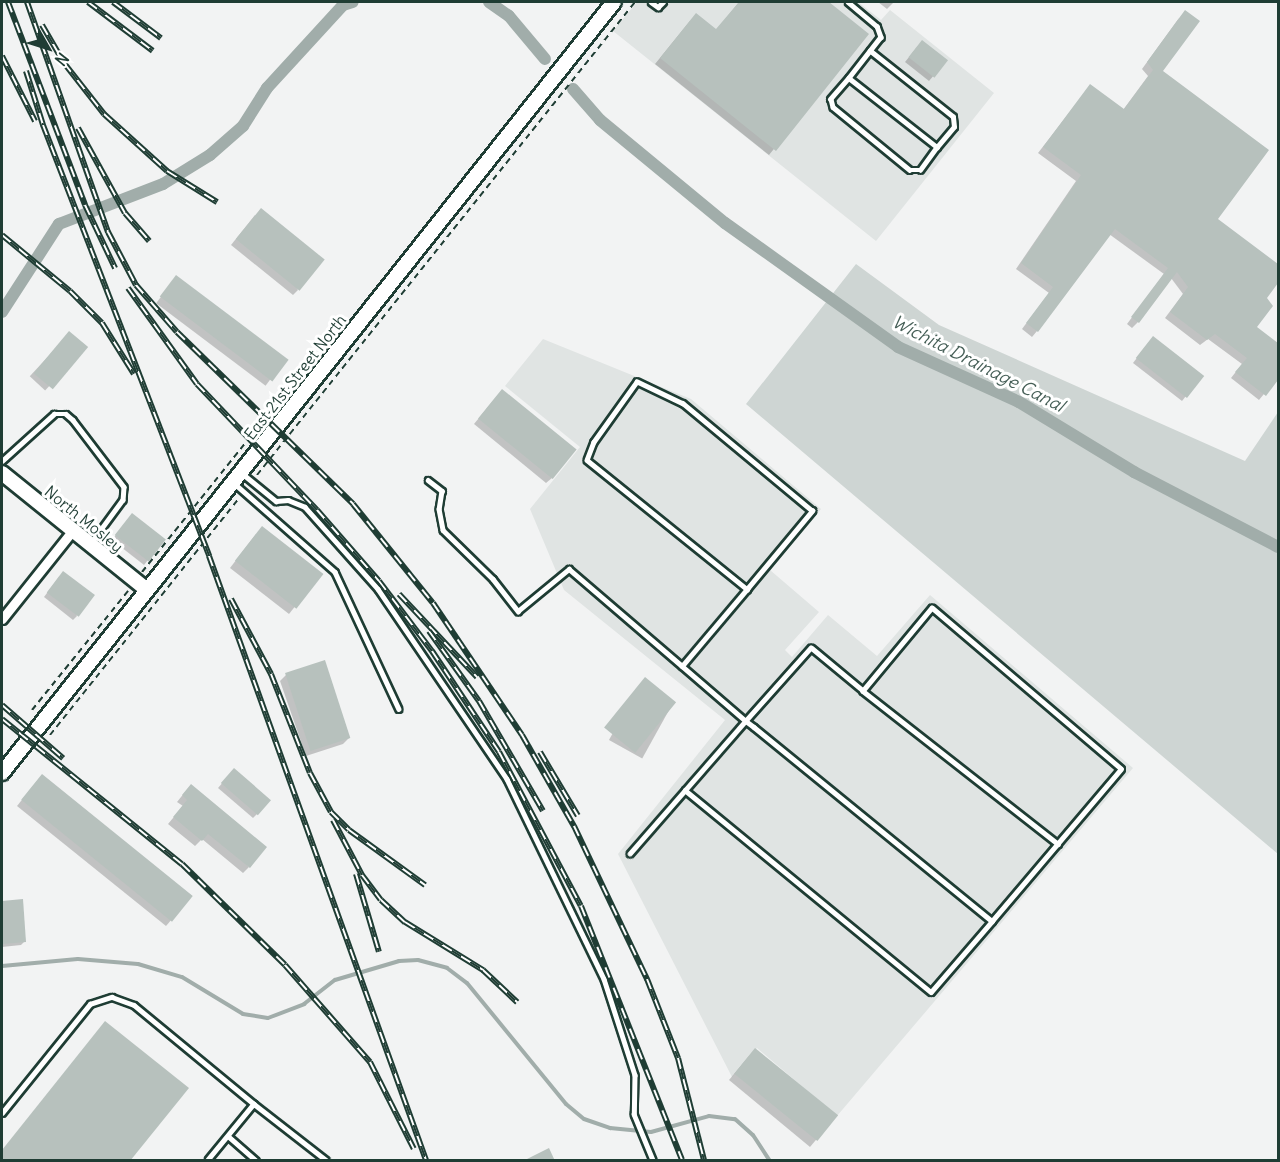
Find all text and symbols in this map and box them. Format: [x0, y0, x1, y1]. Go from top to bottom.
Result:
north arrow [18, 18, 78, 78]
text: N [51, 49, 73, 70]
street label: East 21st Street North [240, 310, 350, 444]
water label: Wichita Drainage Canal [888, 311, 1068, 417]
street label: North Mosley [41, 482, 127, 556]

